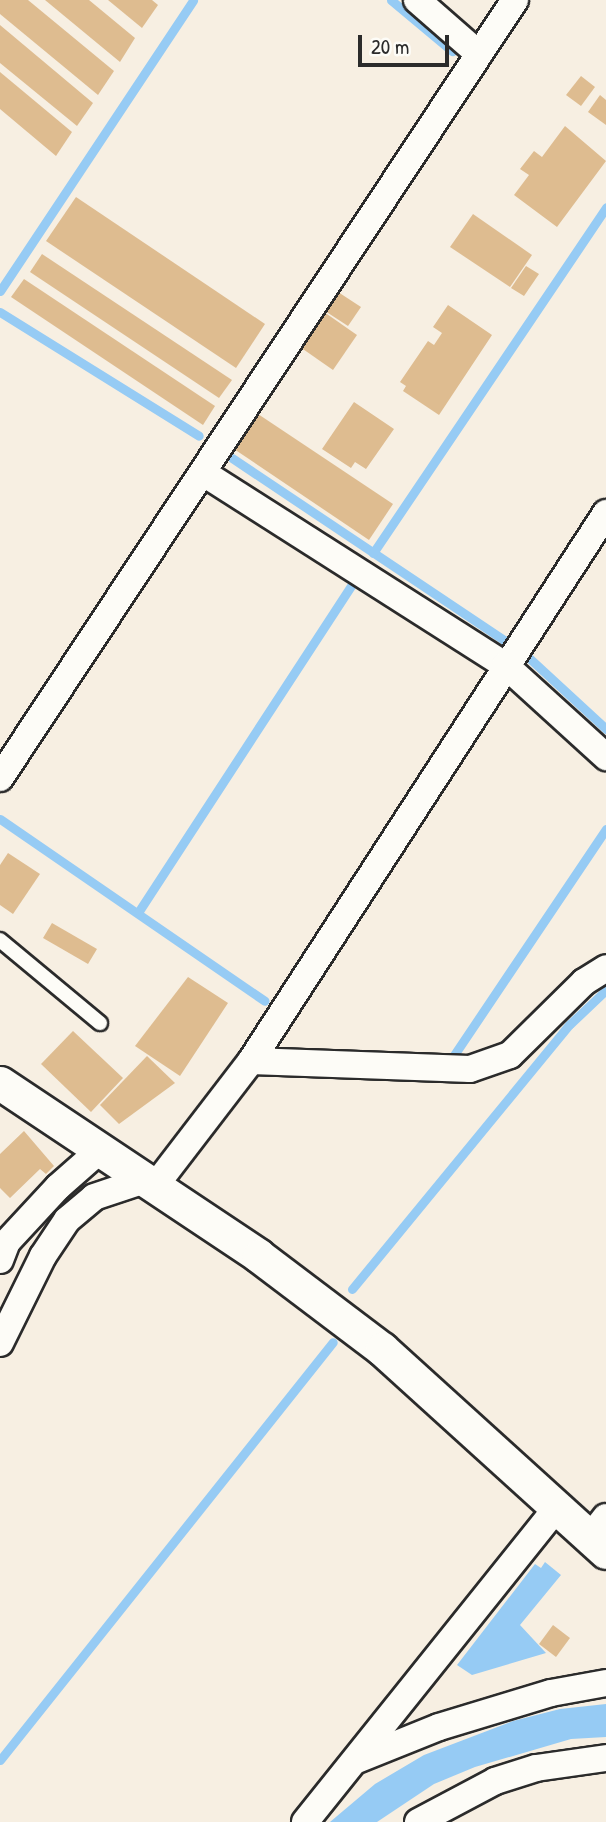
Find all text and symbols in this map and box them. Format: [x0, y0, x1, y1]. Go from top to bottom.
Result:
scale bar [361, 21, 452, 65]
text: 20 m [371, 32, 409, 61]

